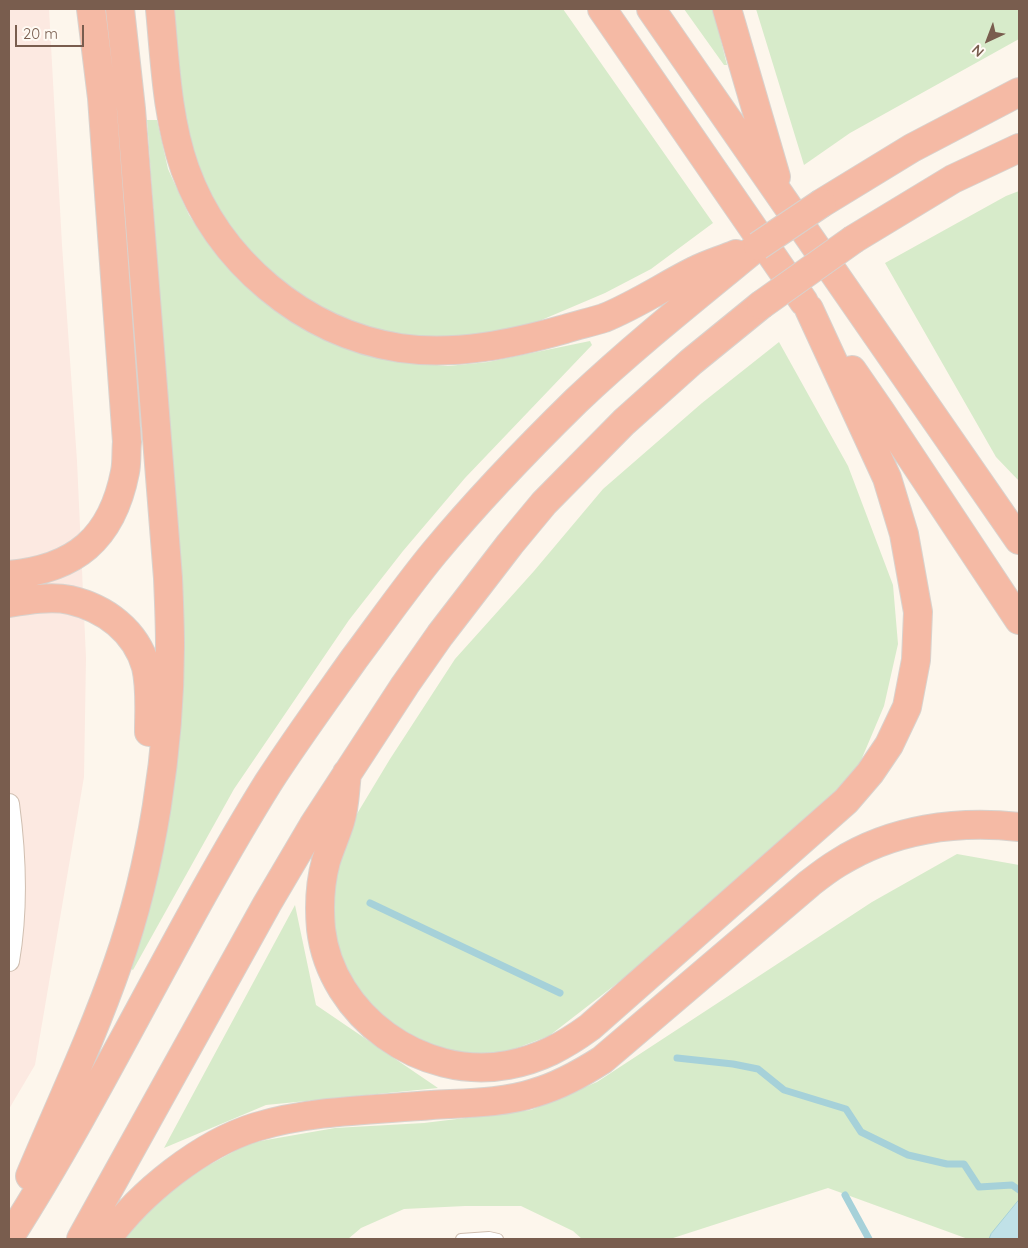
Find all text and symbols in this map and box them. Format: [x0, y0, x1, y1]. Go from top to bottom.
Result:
scale bar [18, 15, 86, 47]
north arrow [963, 15, 1013, 65]
text: 20 m [23, 24, 58, 43]
text: N [968, 41, 988, 61]

